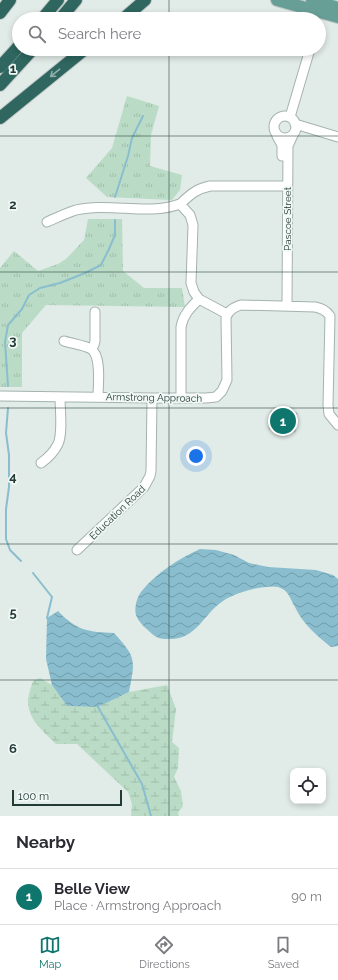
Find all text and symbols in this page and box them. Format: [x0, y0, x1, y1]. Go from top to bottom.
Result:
search box [12, 12, 326, 56]
icon: search [26, 23, 48, 45]
text: Search here [58, 25, 141, 43]
text: 1 [10, 61, 17, 76]
one-way arrow [50, 69, 60, 78]
street label: Pascoe Street [282, 186, 293, 251]
text: 2 [9, 197, 17, 212]
text: 3 [9, 333, 17, 348]
street label: Armstrong Approach [106, 391, 202, 404]
pin: 1 [270, 406, 296, 436]
your location [186, 446, 206, 466]
text: 4 [9, 469, 17, 484]
street label: Education Road [87, 483, 147, 542]
text: 5 [9, 605, 17, 620]
text: 6 [9, 741, 17, 756]
map controls [290, 768, 326, 804]
button: locate [290, 768, 326, 804]
scale bar [12, 788, 122, 807]
text: 100 m [18, 790, 49, 803]
text: Nearby [16, 832, 75, 852]
text: Belle View [54, 880, 130, 898]
text: 1 [26, 889, 32, 904]
text: 90 m [291, 889, 322, 904]
text: Place · Armstrong Approach [54, 898, 221, 913]
tab: Map [39, 934, 61, 971]
tab: Directions [139, 934, 190, 971]
tab: Saved [268, 934, 299, 971]

